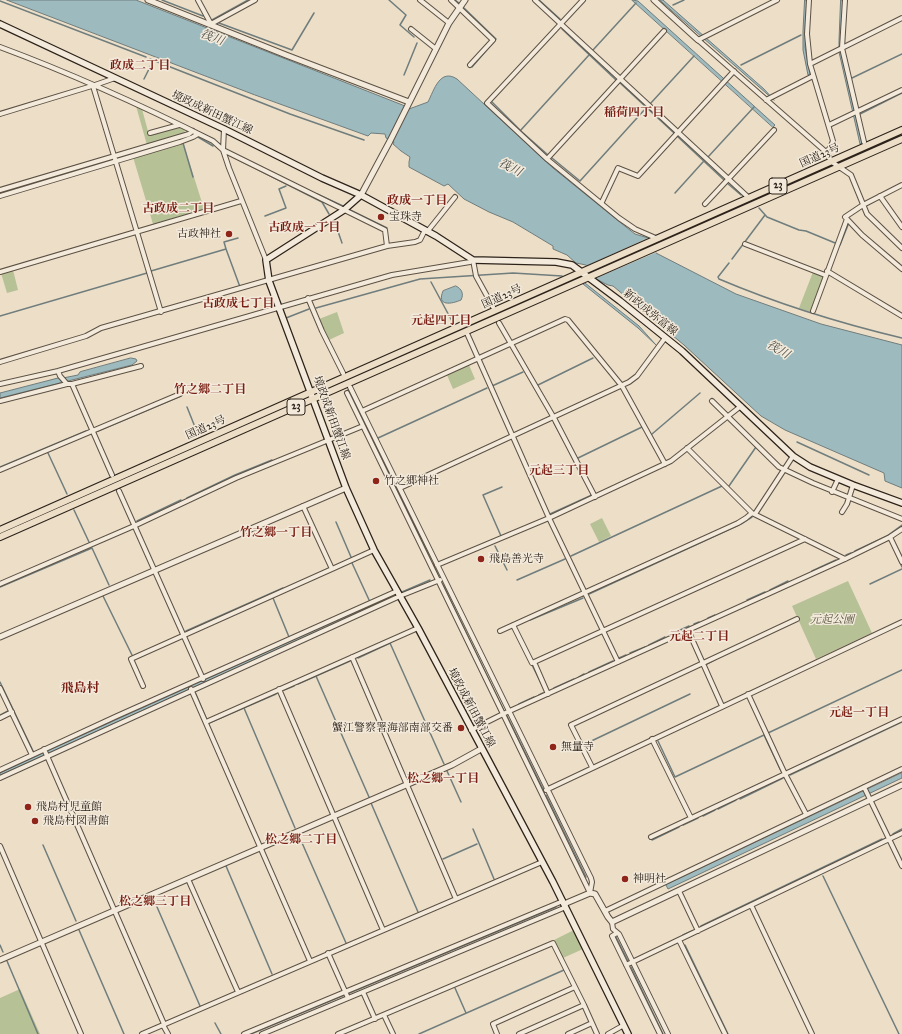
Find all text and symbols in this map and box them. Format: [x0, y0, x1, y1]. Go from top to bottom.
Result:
water label: 筏川 [198, 27, 226, 49]
district label: 政成二丁目 [110, 59, 170, 73]
street label: 境政成新田蟹江線 [169, 88, 255, 138]
district label: 稲荷四丁目 [604, 106, 664, 120]
street label: 国道23号 [798, 141, 842, 171]
water label: 筏川 [496, 156, 524, 180]
road number: 23 [769, 178, 787, 194]
district label: 政成一丁目 [387, 194, 447, 208]
district label: 古政成二丁目 [142, 202, 214, 216]
place label: 宝珠寺 [389, 210, 422, 224]
marker: 宝珠寺 [376, 212, 386, 222]
district label: 古政成一丁目 [268, 221, 340, 235]
place label: 古政神社 [177, 227, 221, 241]
marker: 古政神社 [224, 229, 234, 239]
street label: 国道23号 [480, 282, 524, 312]
street label: 新政成弥富線 [620, 287, 680, 339]
district label: 古政成七丁目 [202, 297, 274, 311]
district label: 元起四丁目 [411, 314, 471, 328]
water label: 筏川 [764, 338, 792, 362]
street label: 境政成新田蟹江線 [310, 374, 352, 462]
district label: 竹之郷二丁目 [174, 383, 246, 397]
road number: 23 [287, 399, 305, 415]
street label: 国道23号 [184, 413, 228, 443]
district label: 元起三丁目 [529, 464, 589, 478]
place label: 竹之郷神社 [384, 474, 439, 488]
marker: 竹之郷神社 [371, 476, 381, 486]
district label: 竹之郷一丁目 [240, 526, 312, 540]
place label: 飛島善光寺 [489, 552, 544, 566]
marker: 飛島善光寺 [476, 554, 486, 564]
park label: 元起公園 [810, 613, 854, 627]
district label: 元起二丁目 [669, 630, 729, 644]
street label: 境政成新田蟹江線 [445, 666, 497, 750]
district label: 飛島村 [61, 681, 99, 697]
district label: 元起一丁目 [829, 706, 889, 720]
place label: 蟹江警察署海部南部交番 [332, 721, 453, 735]
marker: 蟹江警察署海部南部交番 [456, 723, 466, 733]
place label: 無量寺 [561, 740, 594, 754]
marker: 無量寺 [548, 742, 558, 752]
district label: 松之郷一丁目 [407, 772, 479, 786]
place label: 飛島村児童館 [36, 800, 102, 814]
marker: 飛島村児童館 [23, 802, 33, 812]
place label: 飛島村図書館 [43, 814, 109, 828]
marker: 飛島村図書館 [30, 816, 40, 826]
district label: 松之郷二丁目 [265, 833, 337, 847]
place label: 神明社 [633, 872, 666, 886]
marker: 神明社 [620, 874, 630, 884]
district label: 松之郷三丁目 [119, 895, 191, 909]

